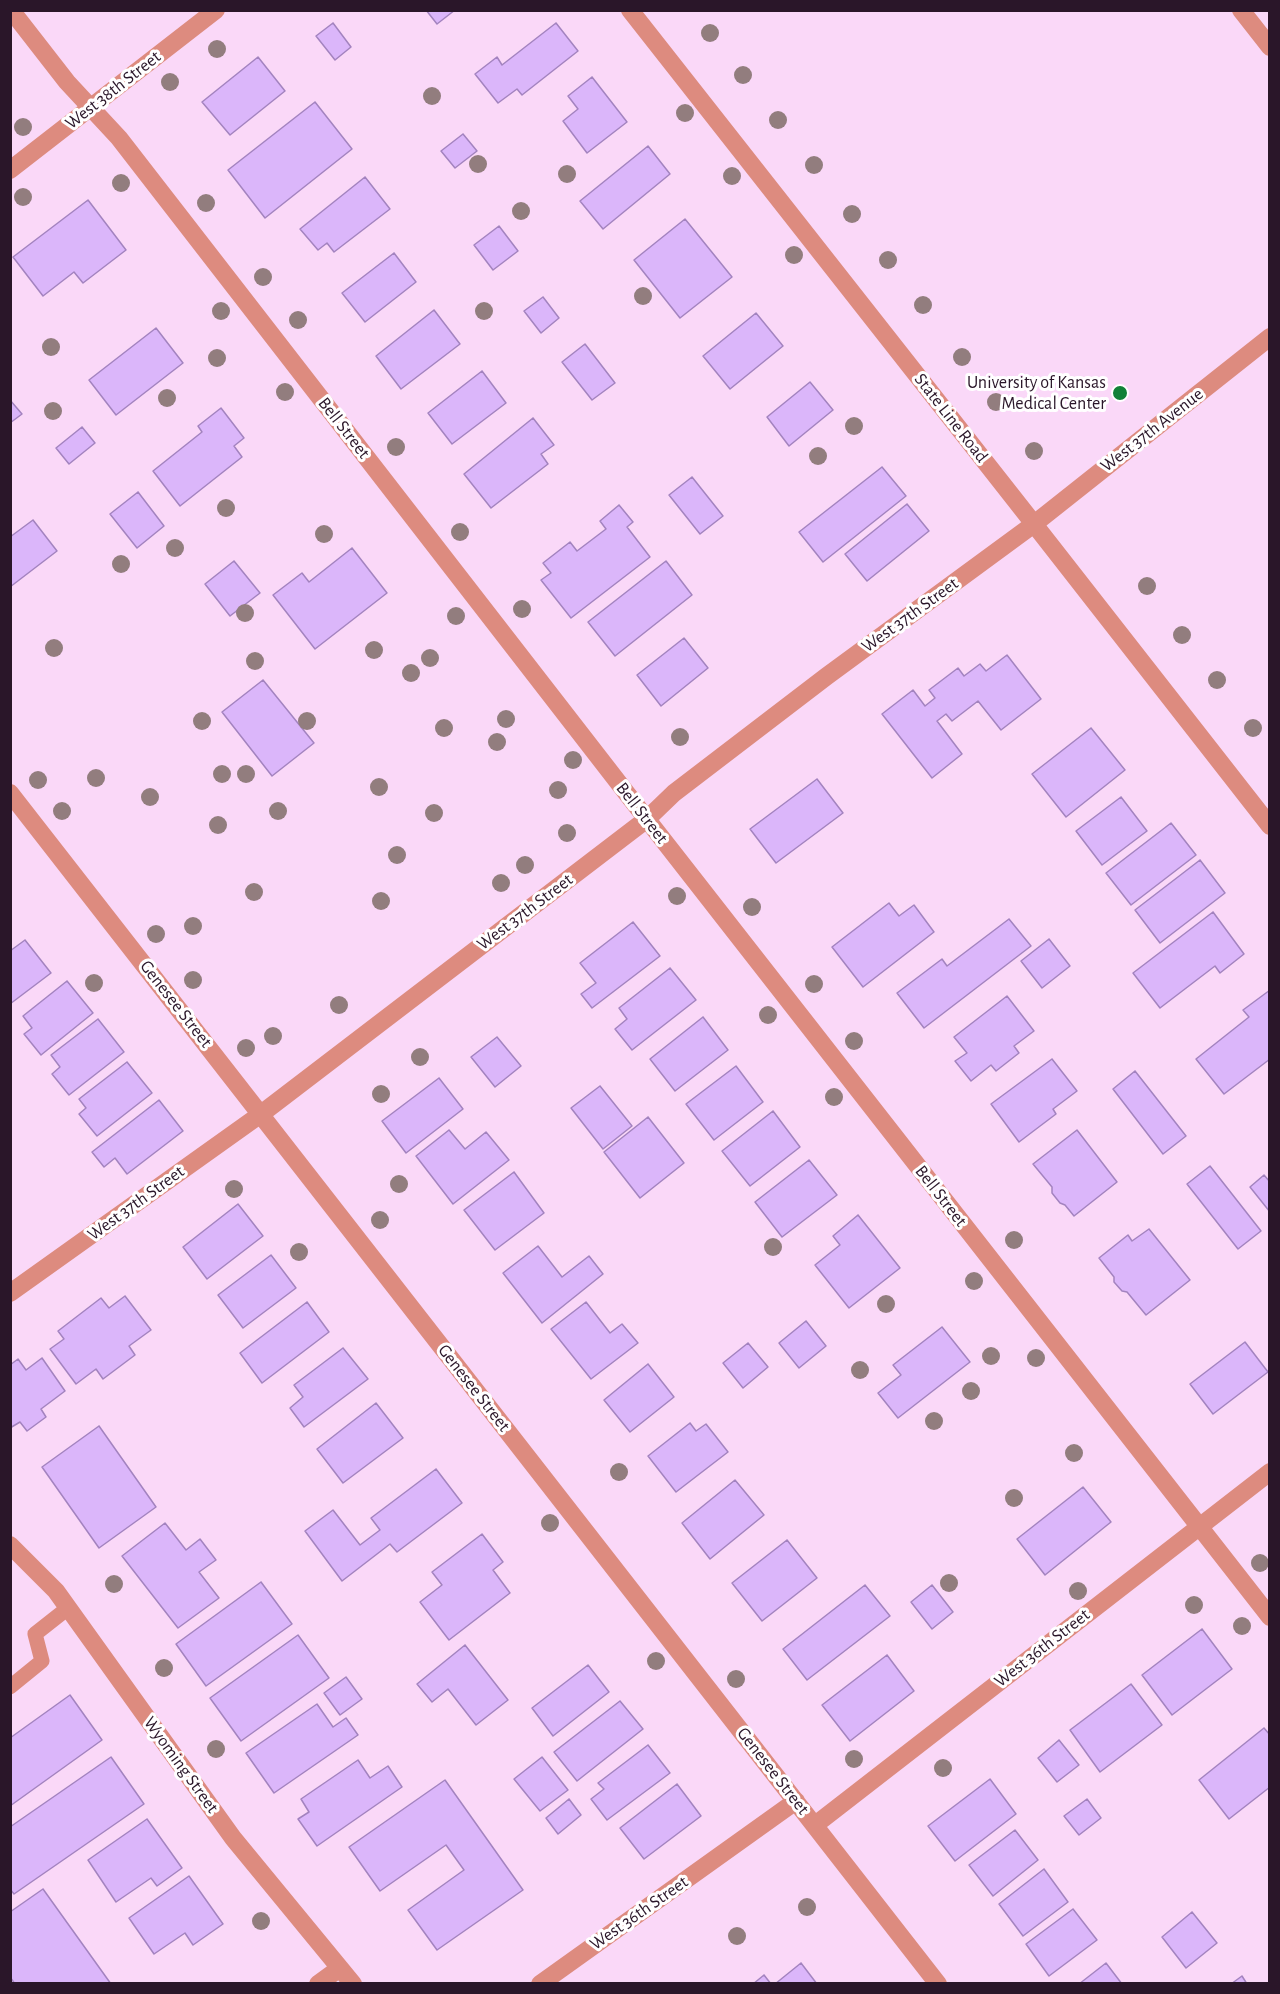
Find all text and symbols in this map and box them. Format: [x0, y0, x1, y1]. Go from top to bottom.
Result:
street label: West 38th Street [61, 46, 165, 134]
street label: State Line Road [909, 369, 993, 467]
place label: University of Kansas Medical Center [967, 372, 1106, 415]
street label: West 37th Avenue [1096, 383, 1208, 477]
marker: University of Kansas Medical Center [1111, 384, 1129, 402]
street label: Bell Street [313, 393, 375, 463]
street label: West 37th Street [857, 573, 963, 657]
street label: Bell Street [611, 778, 673, 848]
street label: West 37th Street [473, 869, 577, 955]
street label: Genesee Street [135, 956, 217, 1052]
street label: West 37th Street [83, 1161, 189, 1245]
street label: Bell Street [910, 1161, 972, 1231]
street label: Genesee Street [433, 1340, 515, 1436]
street label: West 36th Street [990, 1604, 1094, 1692]
street label: Wyoming Street [139, 1713, 223, 1817]
street label: Genesee Street [732, 1723, 814, 1819]
street label: West 36th Street [586, 1871, 692, 1955]

